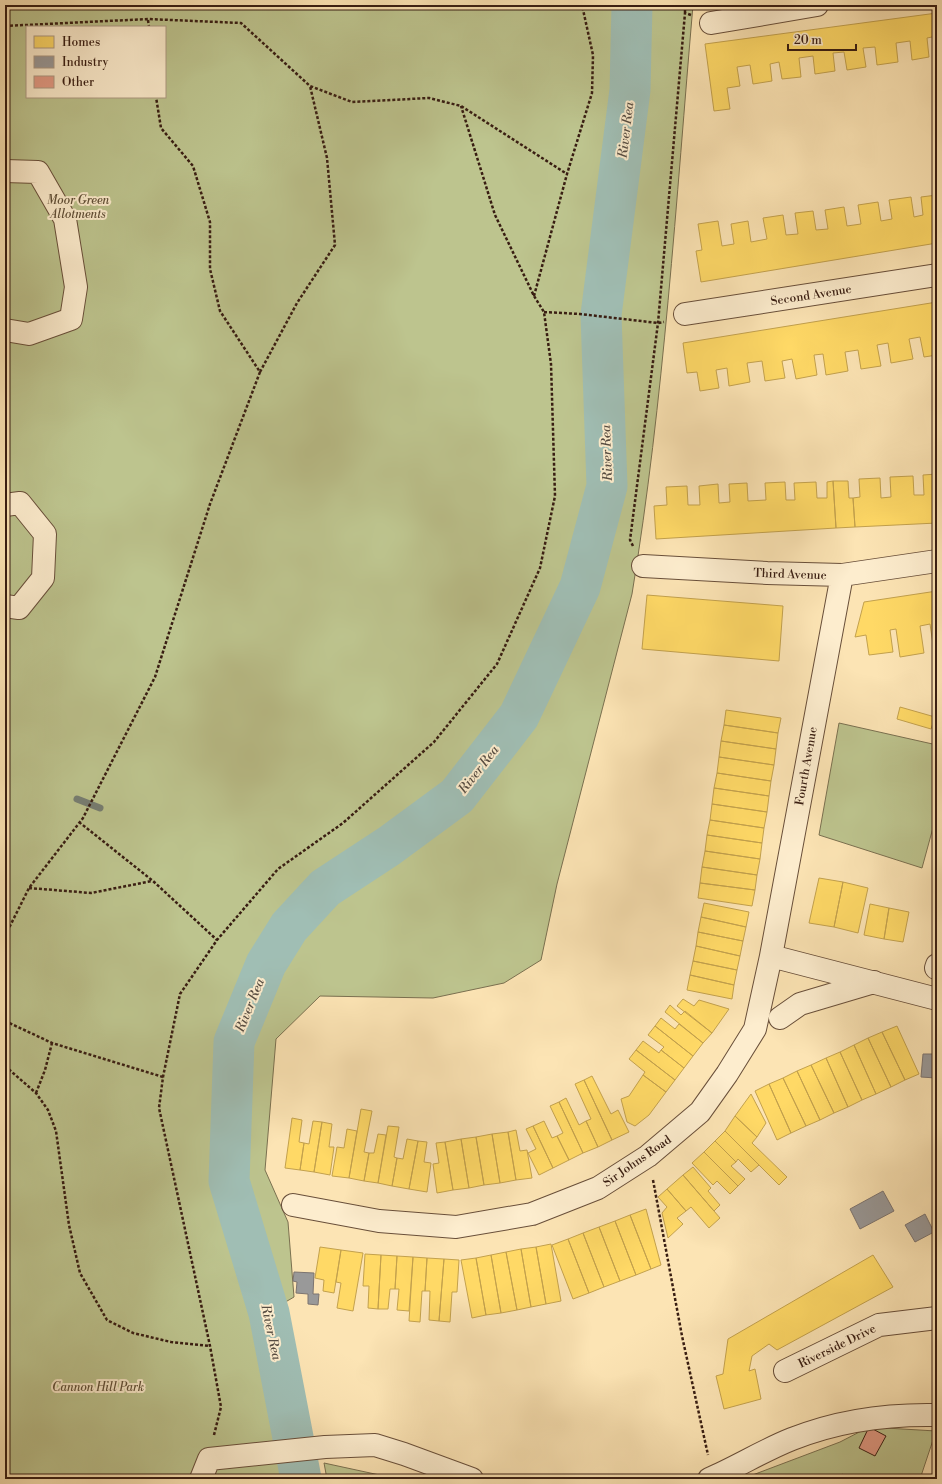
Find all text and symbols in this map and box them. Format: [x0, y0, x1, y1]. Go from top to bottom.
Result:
legend [26, 26, 166, 98]
scale bar [788, 26, 856, 52]
text: 20 m [794, 33, 822, 48]
text: Homes [62, 35, 100, 50]
text: Industry [62, 55, 109, 70]
text: Other [62, 75, 94, 90]
water label: River Rea [615, 100, 637, 160]
park label: Moor Green Allotments [47, 193, 109, 222]
street label: Second Avenue [770, 282, 853, 309]
water label: River Rea [598, 424, 616, 482]
street label: Third Avenue [753, 566, 827, 583]
street label: Fourth Avenue [792, 726, 821, 807]
water label: River Rea [455, 742, 503, 797]
water label: River Rea [232, 976, 268, 1035]
street label: Sir Johns Road [600, 1132, 675, 1191]
water label: River Rea [257, 1302, 285, 1362]
street label: Riverside Drive [796, 1321, 878, 1372]
park label: Cannon Hill Park [52, 1380, 144, 1395]

